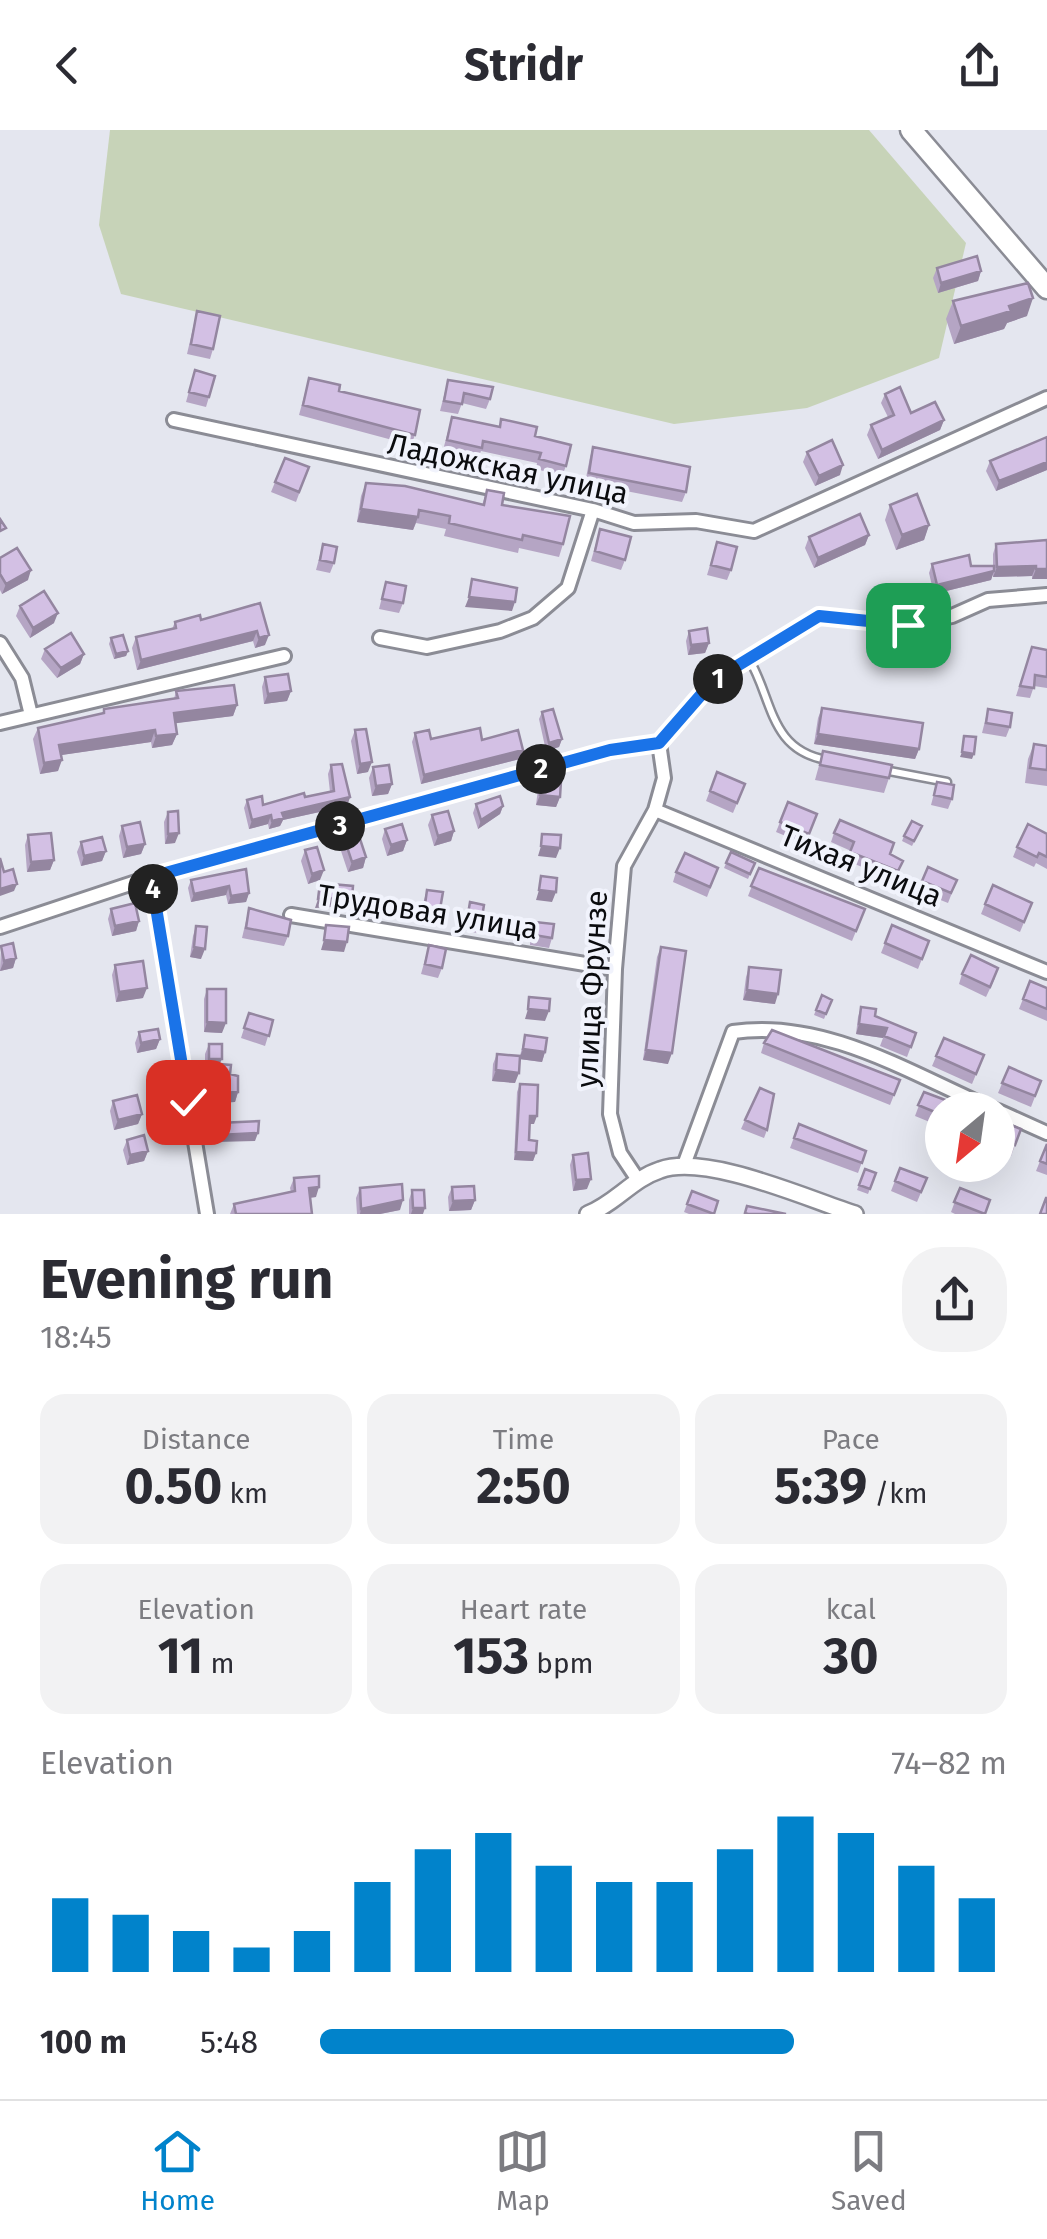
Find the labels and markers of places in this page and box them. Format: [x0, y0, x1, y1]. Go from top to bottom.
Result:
pin [866, 583, 951, 668]
pin: 1 [693, 654, 743, 704]
pin: 2 [516, 744, 566, 794]
pin: 3 [315, 801, 365, 851]
pin: 4 [128, 864, 178, 914]
pin [146, 1060, 231, 1145]

